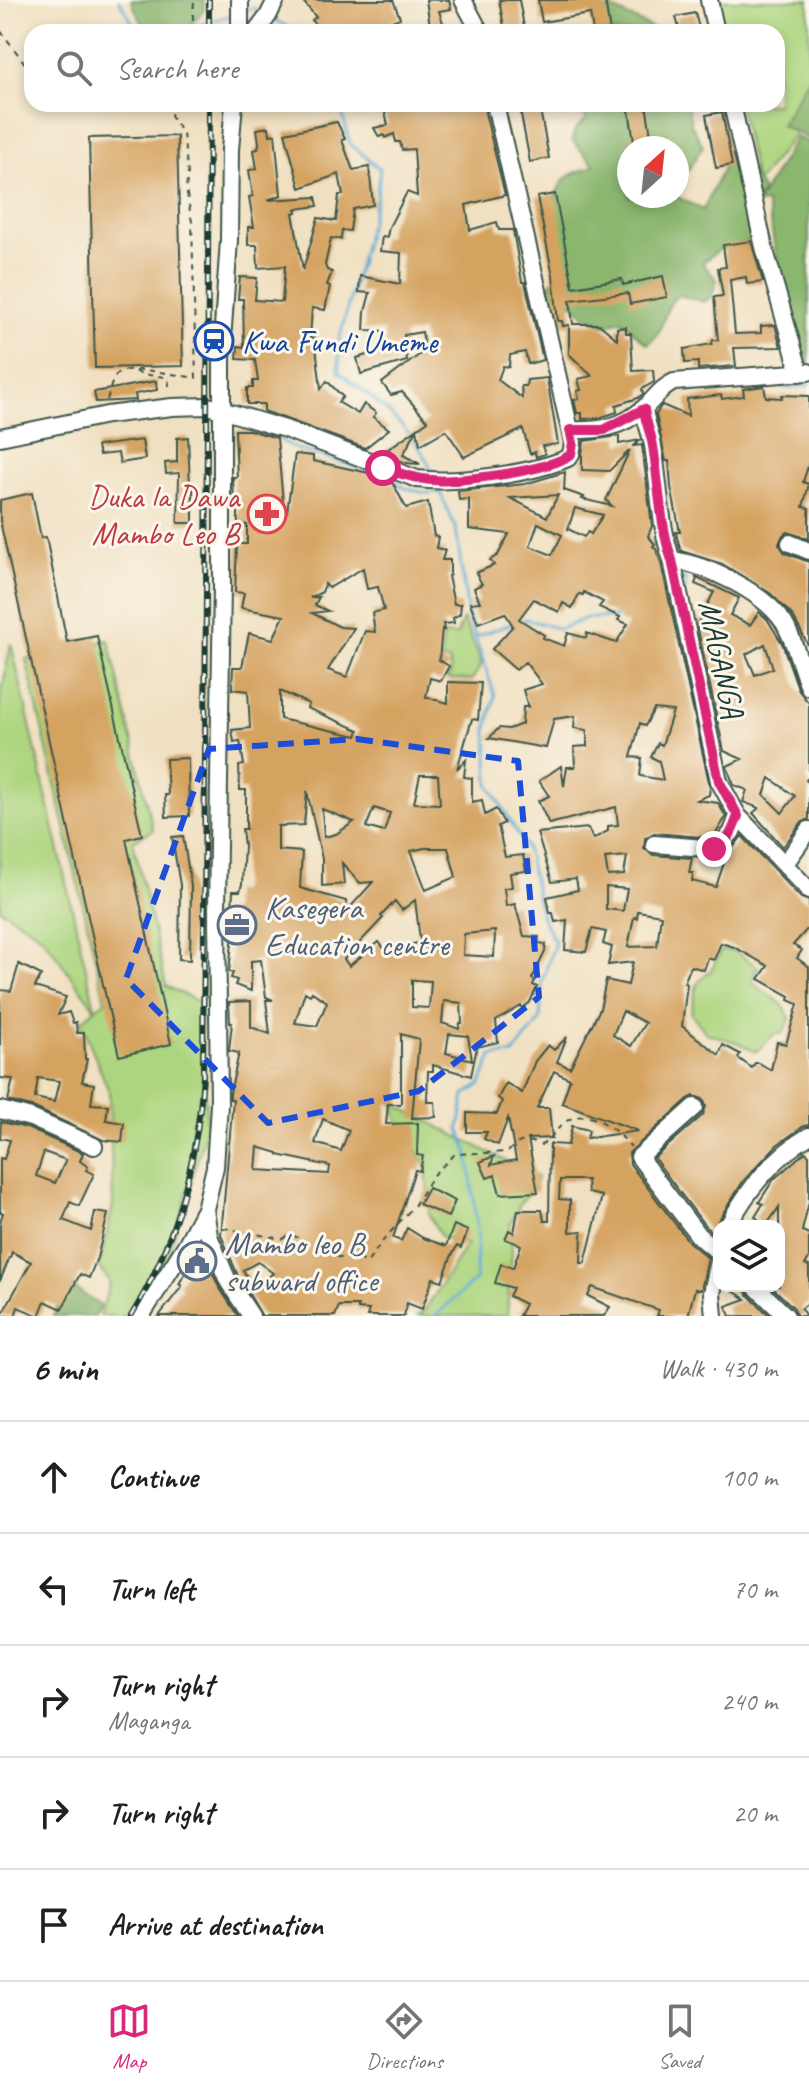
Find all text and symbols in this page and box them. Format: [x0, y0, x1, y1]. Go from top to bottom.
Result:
search box [24, 24, 785, 112]
icon: search [52, 46, 96, 90]
text: Search here [116, 49, 238, 87]
north arrow [617, 136, 689, 208]
station icon: Kwa Fundi Umeme [193, 320, 235, 362]
place label: Kwa Fundi Umeme [242, 321, 440, 362]
route start [365, 450, 401, 486]
place label: Duka la Dawa Mambo Leo B [88, 476, 242, 554]
pharmacy icon: Duka la Dawa Mambo Leo B [246, 493, 288, 535]
street label: MAGANGA [689, 597, 754, 723]
route end [696, 831, 732, 867]
place label: Kasegera Education centre [265, 887, 451, 965]
office icon: Kasegera Education centre [216, 904, 258, 946]
map controls [713, 1220, 785, 1292]
button: layers [713, 1220, 785, 1292]
place label: Mambo leo B subward office [225, 1223, 380, 1301]
public building icon: Mambo leo B subward office [176, 1240, 218, 1282]
text: 6 min [32, 1347, 98, 1390]
text: Walk · 430 m [660, 1352, 777, 1385]
icon: ahead [32, 1455, 76, 1499]
text: Continue [108, 1458, 198, 1496]
text: 100 m [721, 1461, 777, 1494]
icon: left [32, 1567, 76, 1611]
text: Turn left [108, 1570, 195, 1608]
text: 70 m [733, 1573, 777, 1606]
text: Turn right [108, 1666, 213, 1704]
icon: right [32, 1679, 76, 1723]
text: 240 m [721, 1685, 777, 1718]
text: Maganga [108, 1704, 189, 1737]
icon: right [32, 1791, 76, 1835]
text: Turn right [108, 1794, 213, 1832]
text: 20 m [733, 1797, 777, 1830]
icon: arrive [32, 1903, 76, 1947]
text: Arrive at destination [108, 1906, 323, 1944]
tab: Map [107, 1999, 151, 2075]
tab: Directions [366, 1999, 443, 2075]
tab: Saved [658, 1999, 702, 2075]

